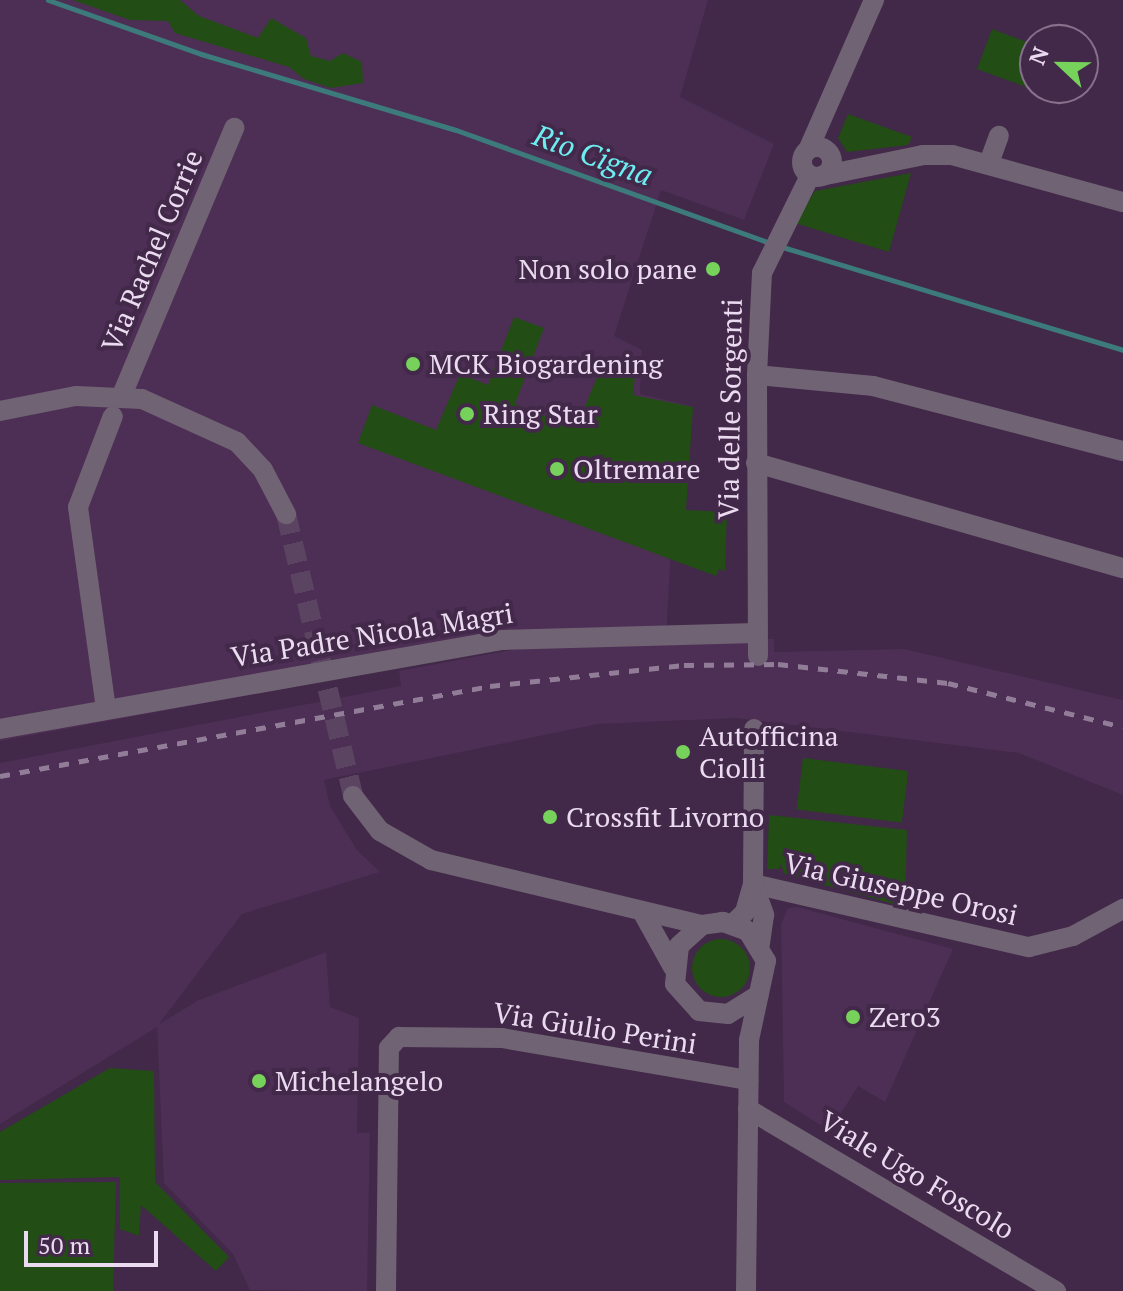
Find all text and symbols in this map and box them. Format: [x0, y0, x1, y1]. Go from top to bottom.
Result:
north arrow [1019, 24, 1099, 104]
text: N [1022, 42, 1055, 69]
water label: Rio Cigna [528, 117, 658, 193]
street label: Via Rachel Corrie [94, 145, 210, 357]
place label: Non solo pane [519, 252, 697, 286]
marker: Non solo pane [704, 260, 722, 278]
street label: Via delle Sorgenti [711, 298, 749, 520]
place label: MCK Biogardening [429, 347, 663, 381]
marker: MCK Biogardening [404, 355, 422, 373]
place label: Ring Star [483, 397, 598, 431]
marker: Ring Star [458, 405, 476, 423]
place label: Oltremare [573, 452, 701, 486]
marker: Oltremare [548, 460, 566, 478]
street label: Via Padre Nicola Magri [229, 596, 515, 674]
place label: Autofficina Ciolli [699, 719, 839, 785]
marker: Autofficina Ciolli [674, 743, 692, 761]
place label: Crossfit Livorno [566, 800, 764, 834]
marker: Crossfit Livorno [541, 808, 559, 826]
street label: Via Giuseppe Orosi [781, 846, 1021, 932]
street label: Via Giulio Perini [491, 995, 699, 1061]
place label: Zero3 [869, 1000, 941, 1034]
marker: Zero3 [844, 1008, 862, 1026]
place label: Michelangelo [275, 1064, 443, 1098]
marker: Michelangelo [250, 1072, 268, 1090]
street label: Viale Ugo Foscolo [813, 1104, 1021, 1246]
scale bar [28, 1215, 162, 1265]
text: 50 m [38, 1229, 90, 1261]

